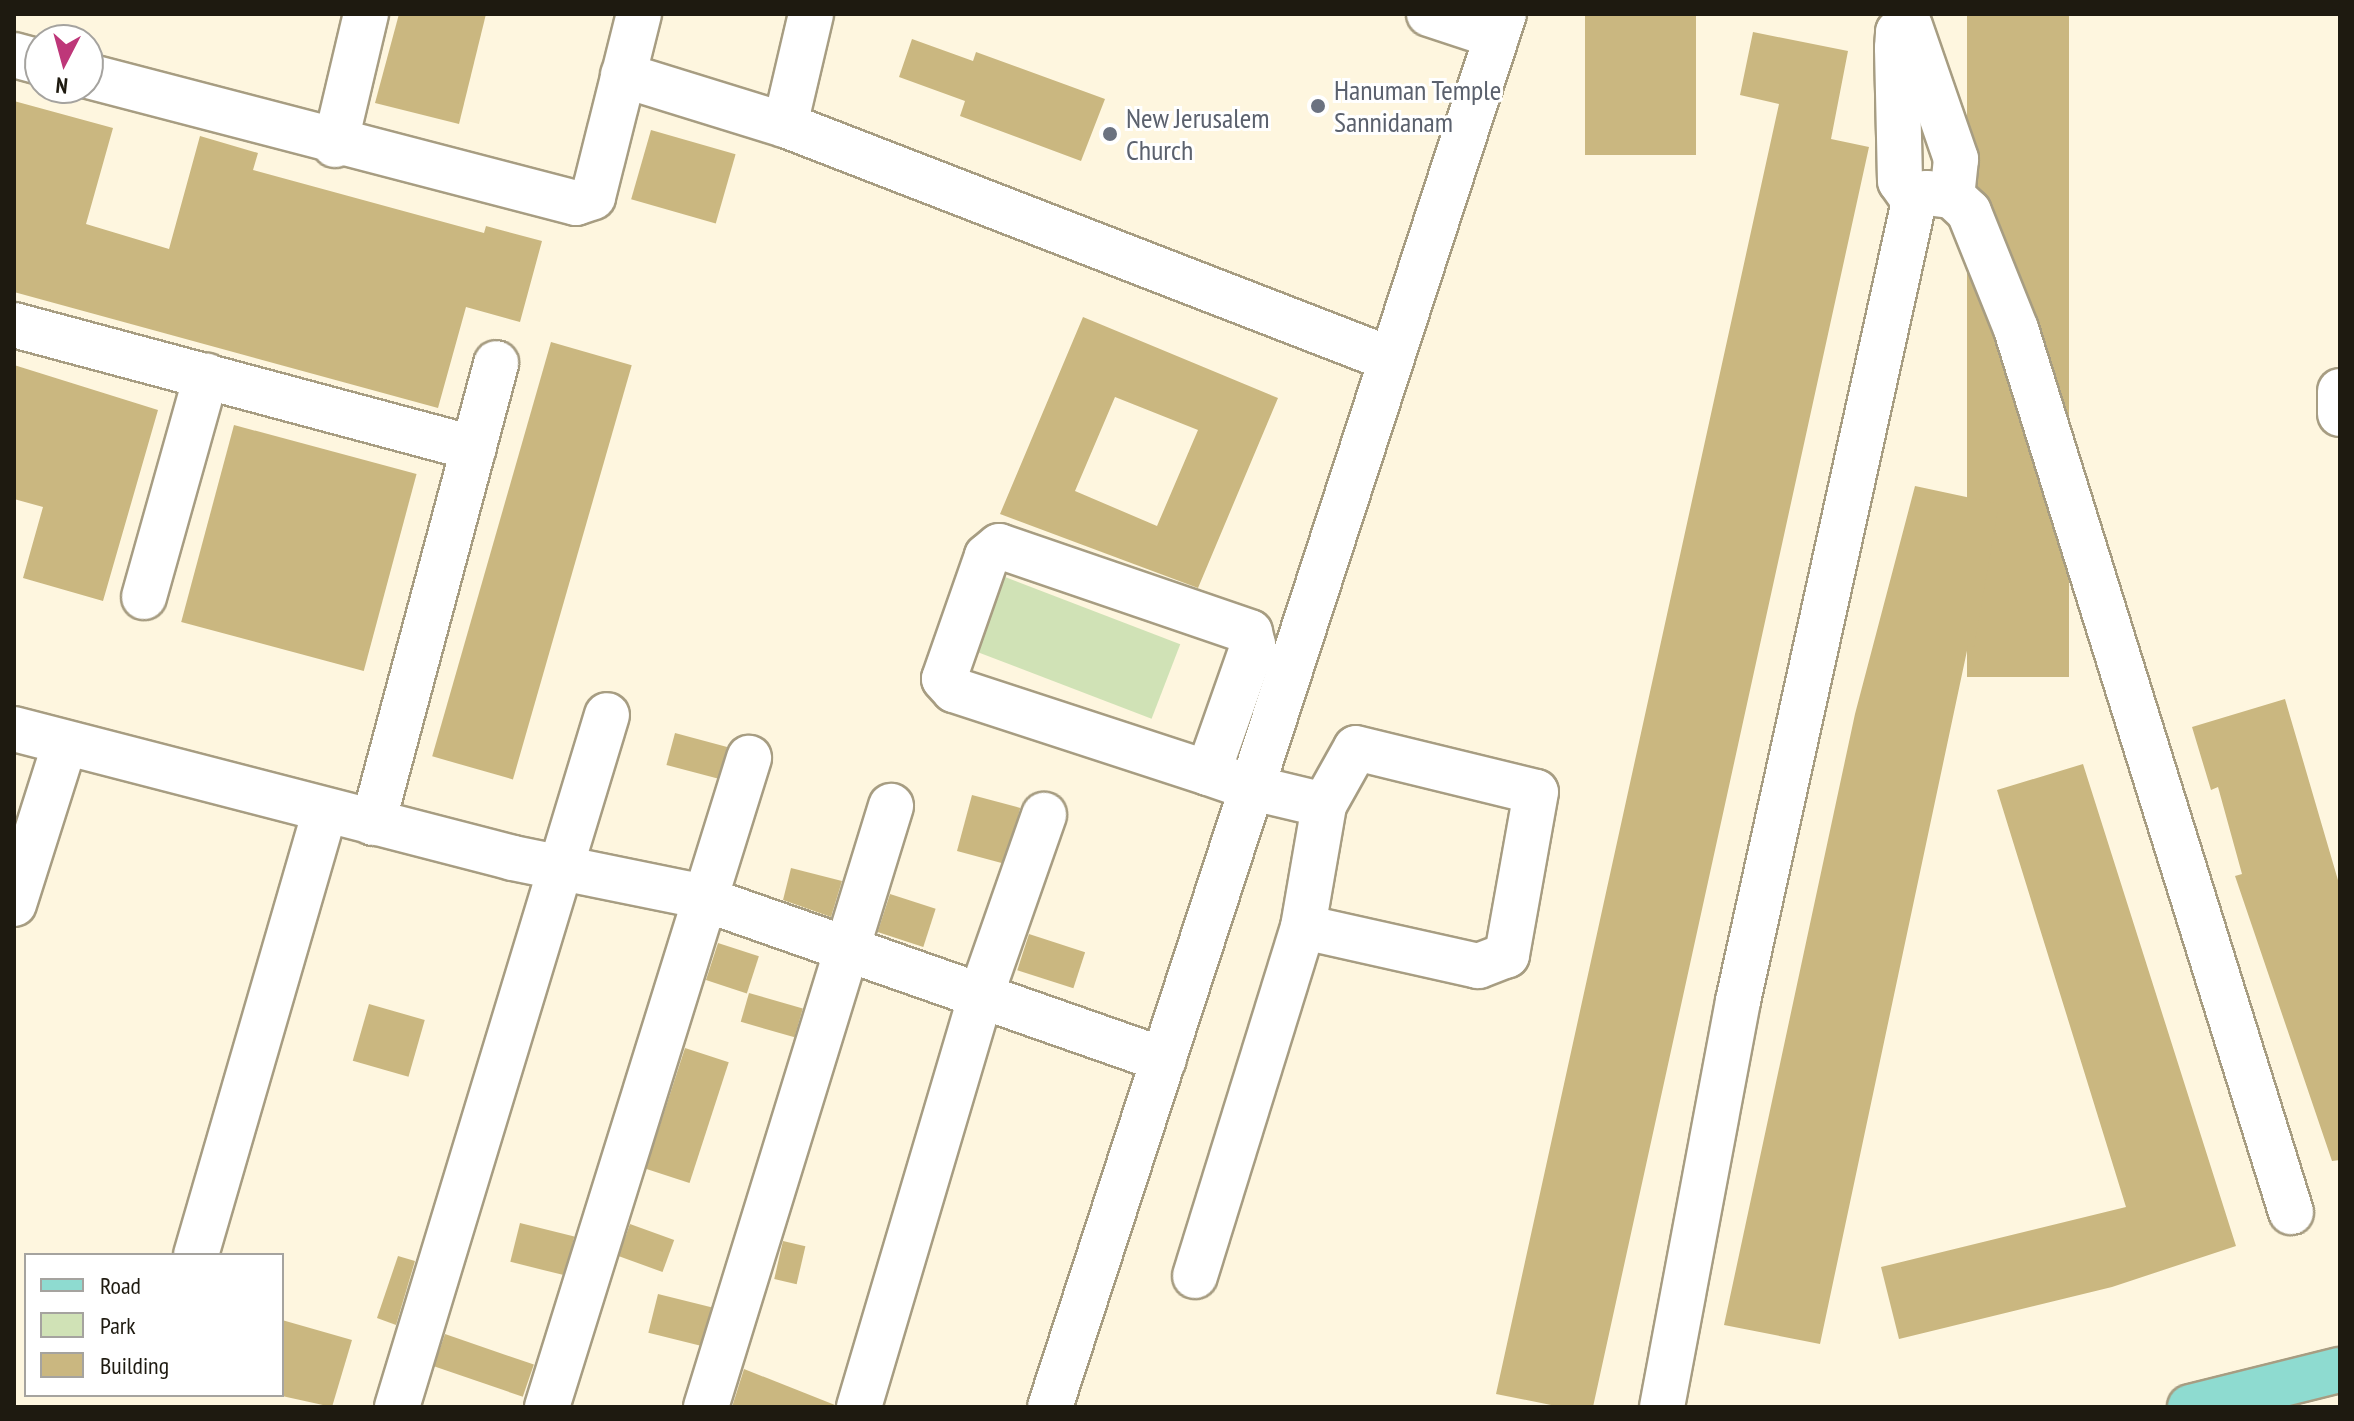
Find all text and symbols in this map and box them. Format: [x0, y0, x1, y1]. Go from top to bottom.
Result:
north arrow [24, 24, 104, 104]
text: N [54, 71, 69, 100]
place label: Hanuman Temple Sannidanam [1334, 73, 1502, 139]
marker: Hanuman Temple Sannidanam [1309, 97, 1327, 115]
place label: New Jerusalem Church [1126, 101, 1270, 167]
marker: New Jerusalem Church [1101, 125, 1119, 143]
legend [24, 1253, 284, 1397]
text: Road [100, 1270, 141, 1301]
text: Park [100, 1310, 136, 1341]
text: Building [100, 1350, 169, 1381]

